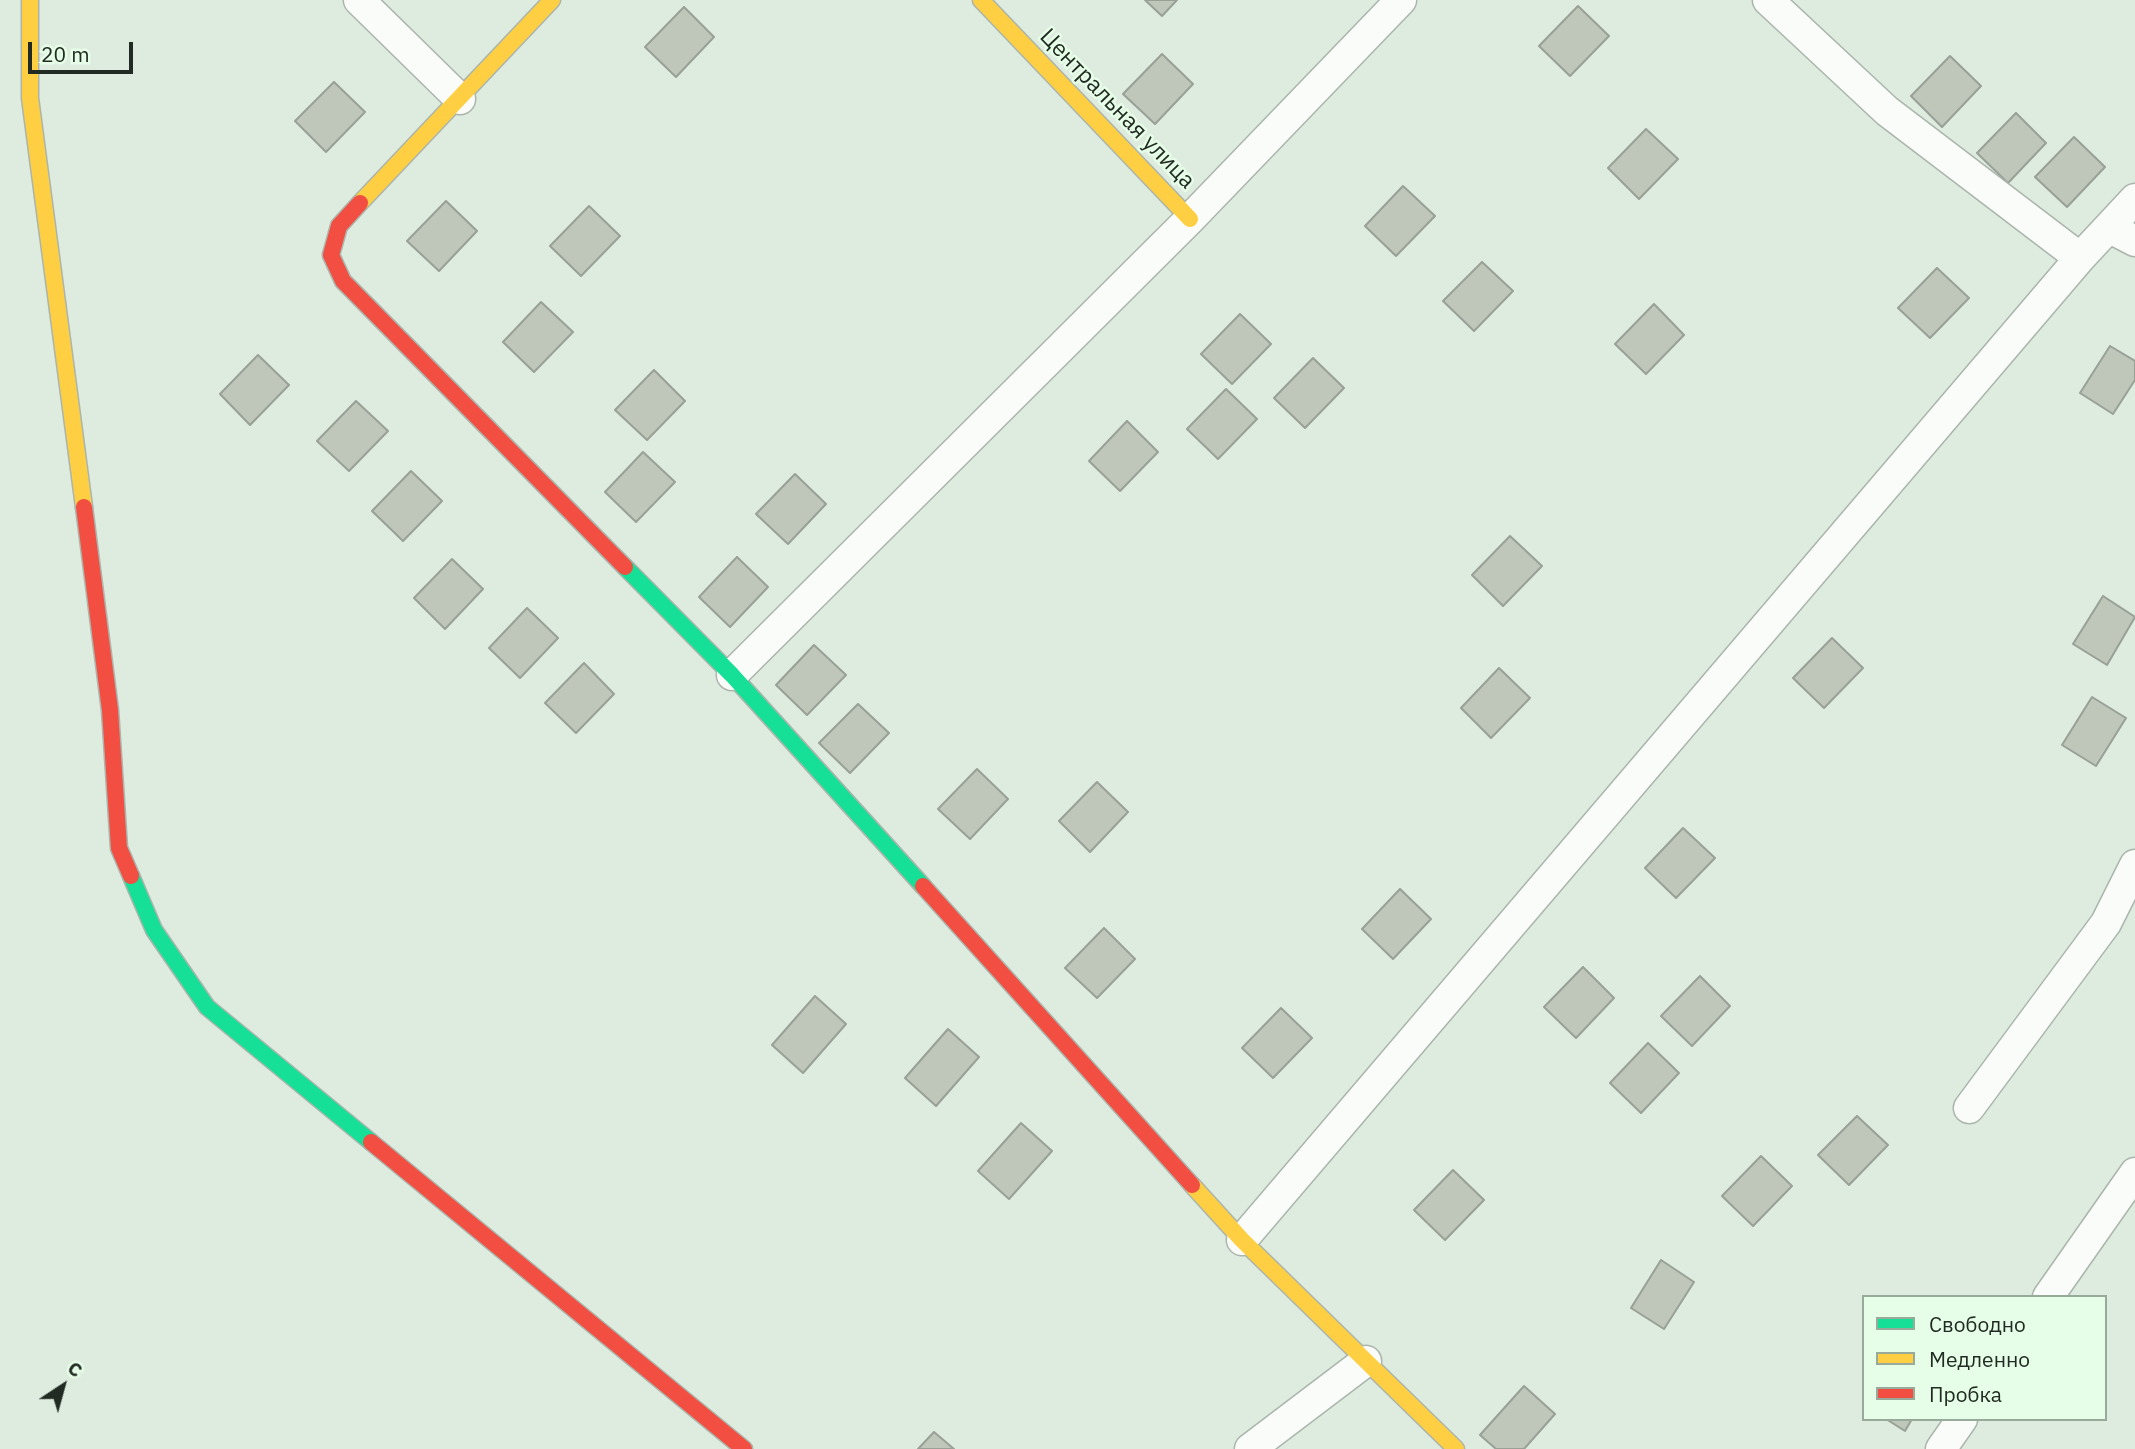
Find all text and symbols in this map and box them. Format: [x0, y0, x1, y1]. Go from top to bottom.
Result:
street label: Центральная улица [1034, 23, 1200, 195]
scale bar [32, 28, 136, 72]
text: 20 m [41, 40, 90, 68]
legend [1862, 1295, 2107, 1421]
text: Свободно [1929, 1310, 2026, 1338]
text: Медленно [1929, 1345, 2030, 1373]
north arrow [28, 1351, 98, 1421]
text: С [63, 1356, 87, 1382]
text: Пробка [1929, 1380, 2002, 1408]

